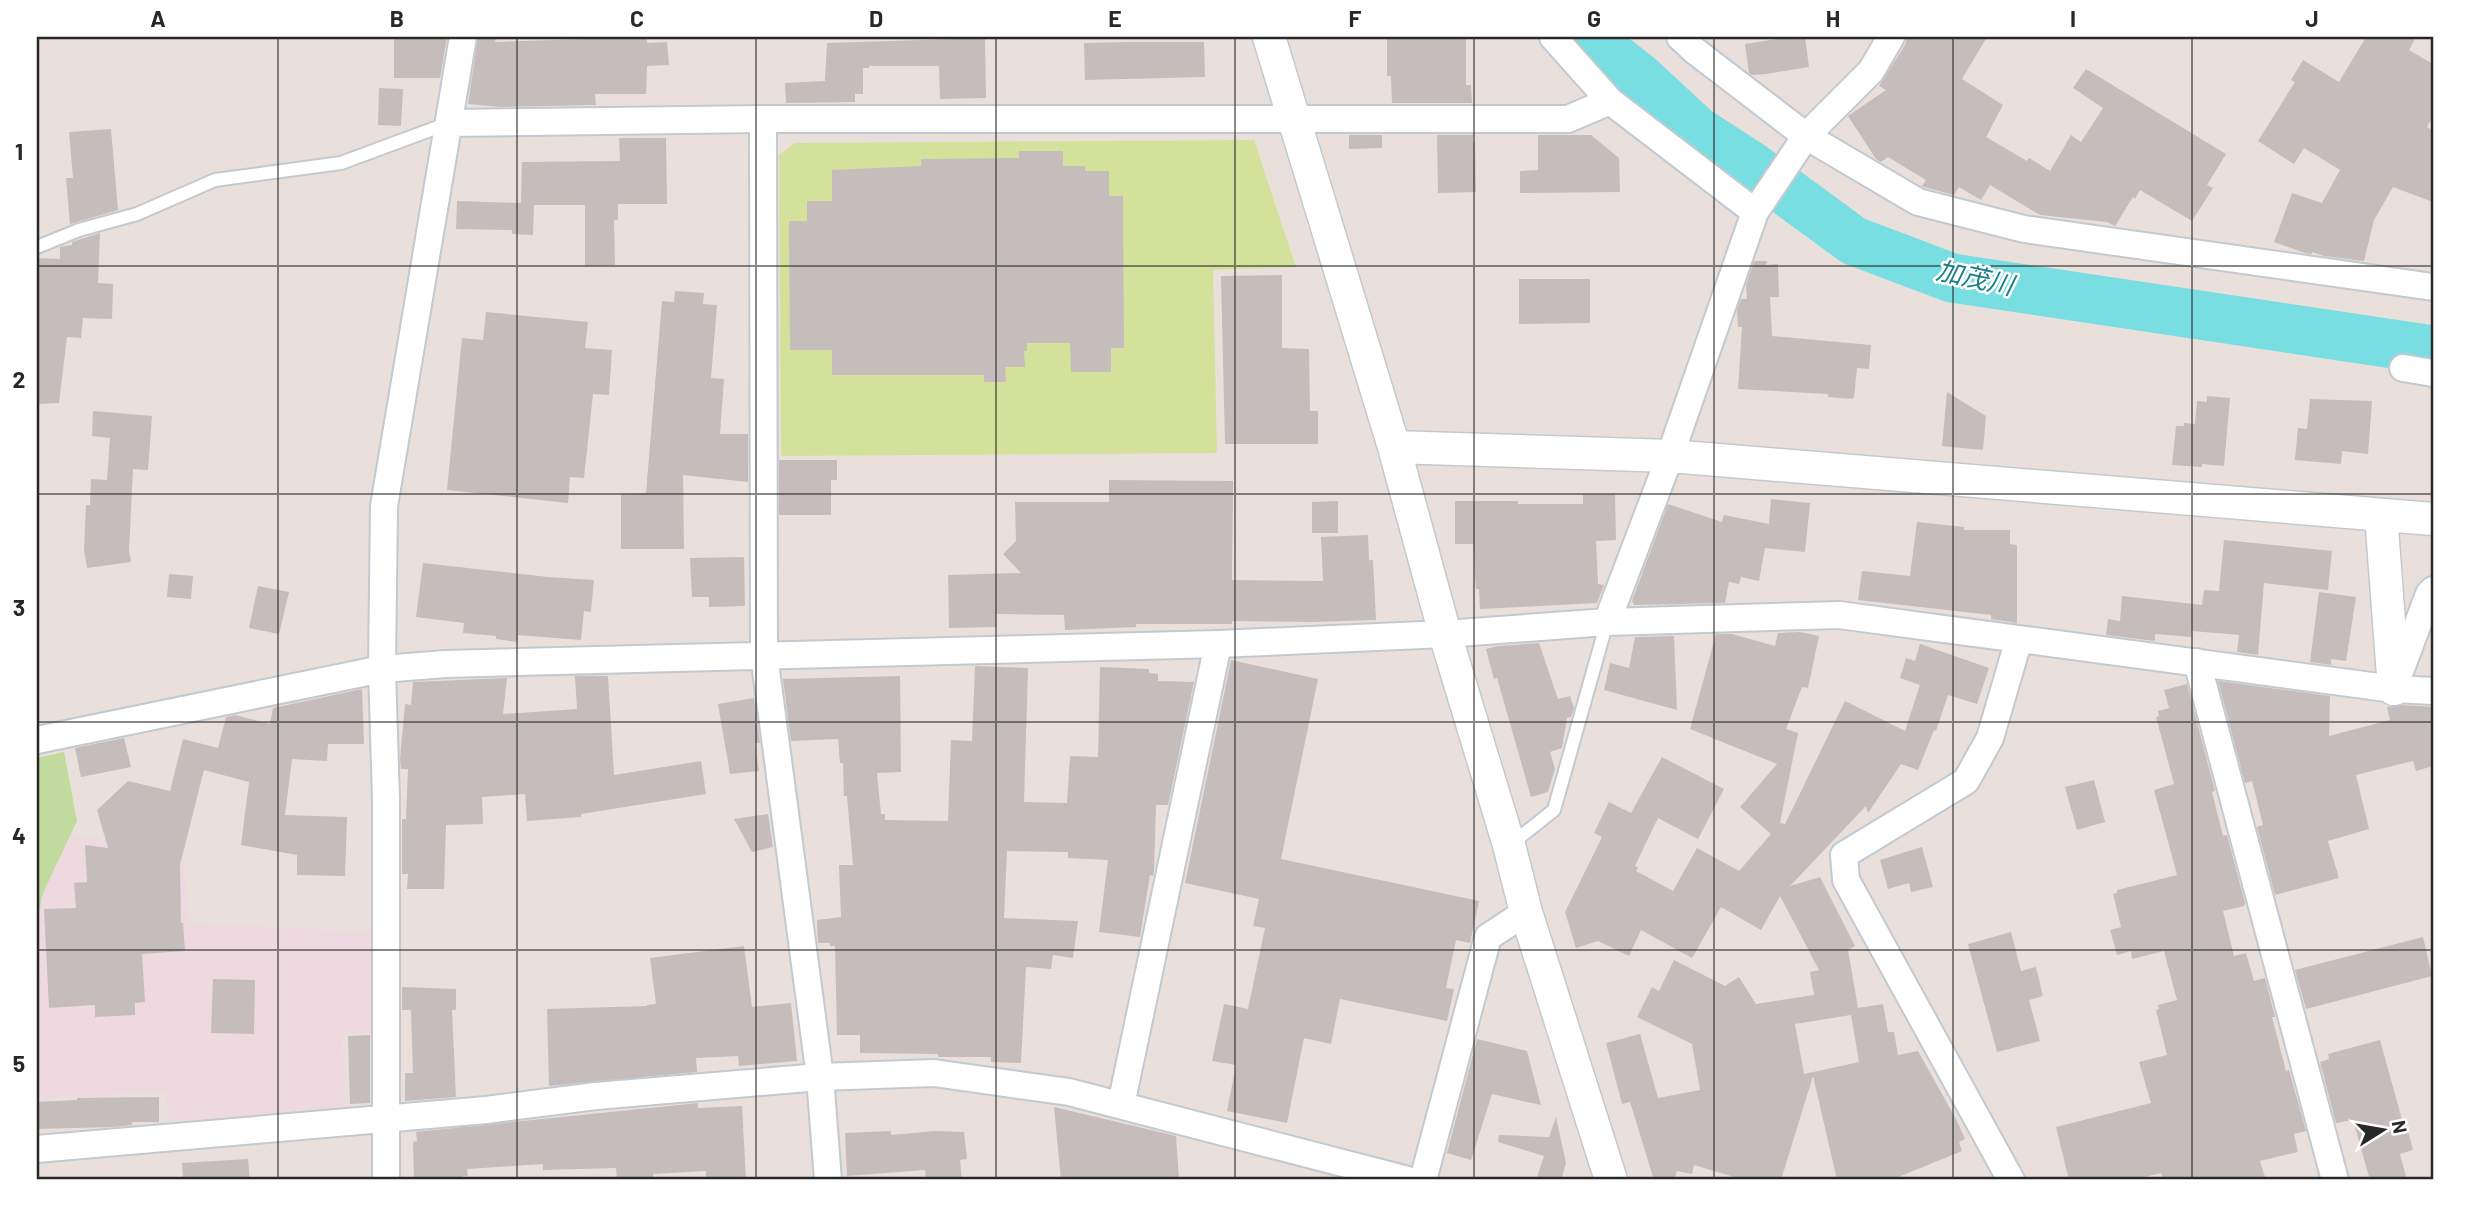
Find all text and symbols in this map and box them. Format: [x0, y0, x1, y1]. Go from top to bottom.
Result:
text: A [150, 4, 166, 32]
text: B [390, 4, 404, 32]
text: C [630, 4, 644, 32]
text: D [869, 4, 883, 32]
text: E [1108, 4, 1122, 32]
text: F [1349, 4, 1362, 32]
text: G [1587, 4, 1601, 32]
text: H [1826, 4, 1840, 32]
text: I [2070, 4, 2076, 32]
text: J [2305, 4, 2319, 32]
text: 1 [15, 137, 23, 165]
water label: 加茂川 [1934, 253, 2020, 300]
text: 2 [13, 365, 25, 393]
text: 3 [13, 593, 25, 621]
text: 4 [12, 821, 26, 849]
text: 5 [13, 1049, 25, 1077]
north arrow [2348, 1094, 2418, 1164]
text: N [2388, 1118, 2413, 1135]

